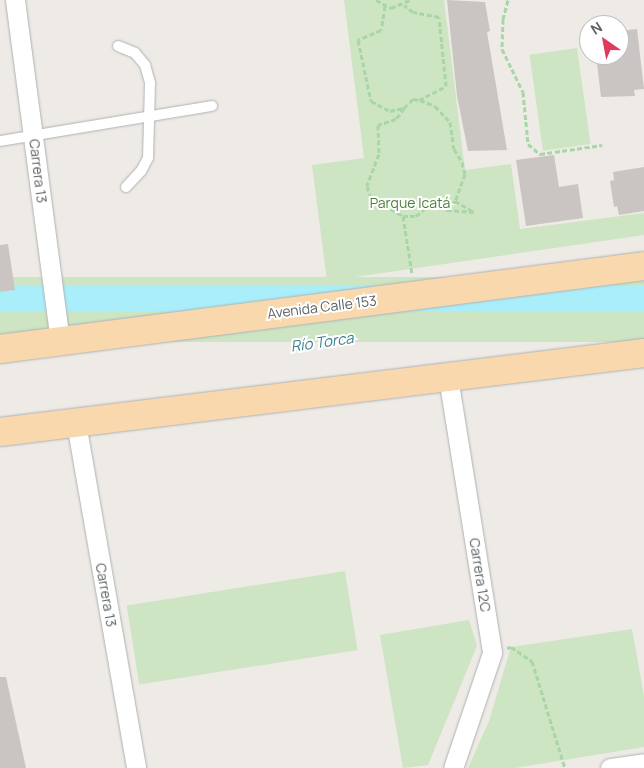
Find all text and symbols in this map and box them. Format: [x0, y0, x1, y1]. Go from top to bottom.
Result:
north arrow [579, 15, 629, 65]
text: N [587, 17, 605, 39]
street label: Carrera 13 [26, 138, 50, 204]
park label: Parque Icatá [370, 195, 450, 211]
street label: Avenida Calle 153 [266, 292, 378, 322]
water label: Río Torca [289, 329, 355, 355]
street label: Carrera 12C [466, 537, 494, 613]
street label: Carrera 13 [92, 562, 120, 628]

